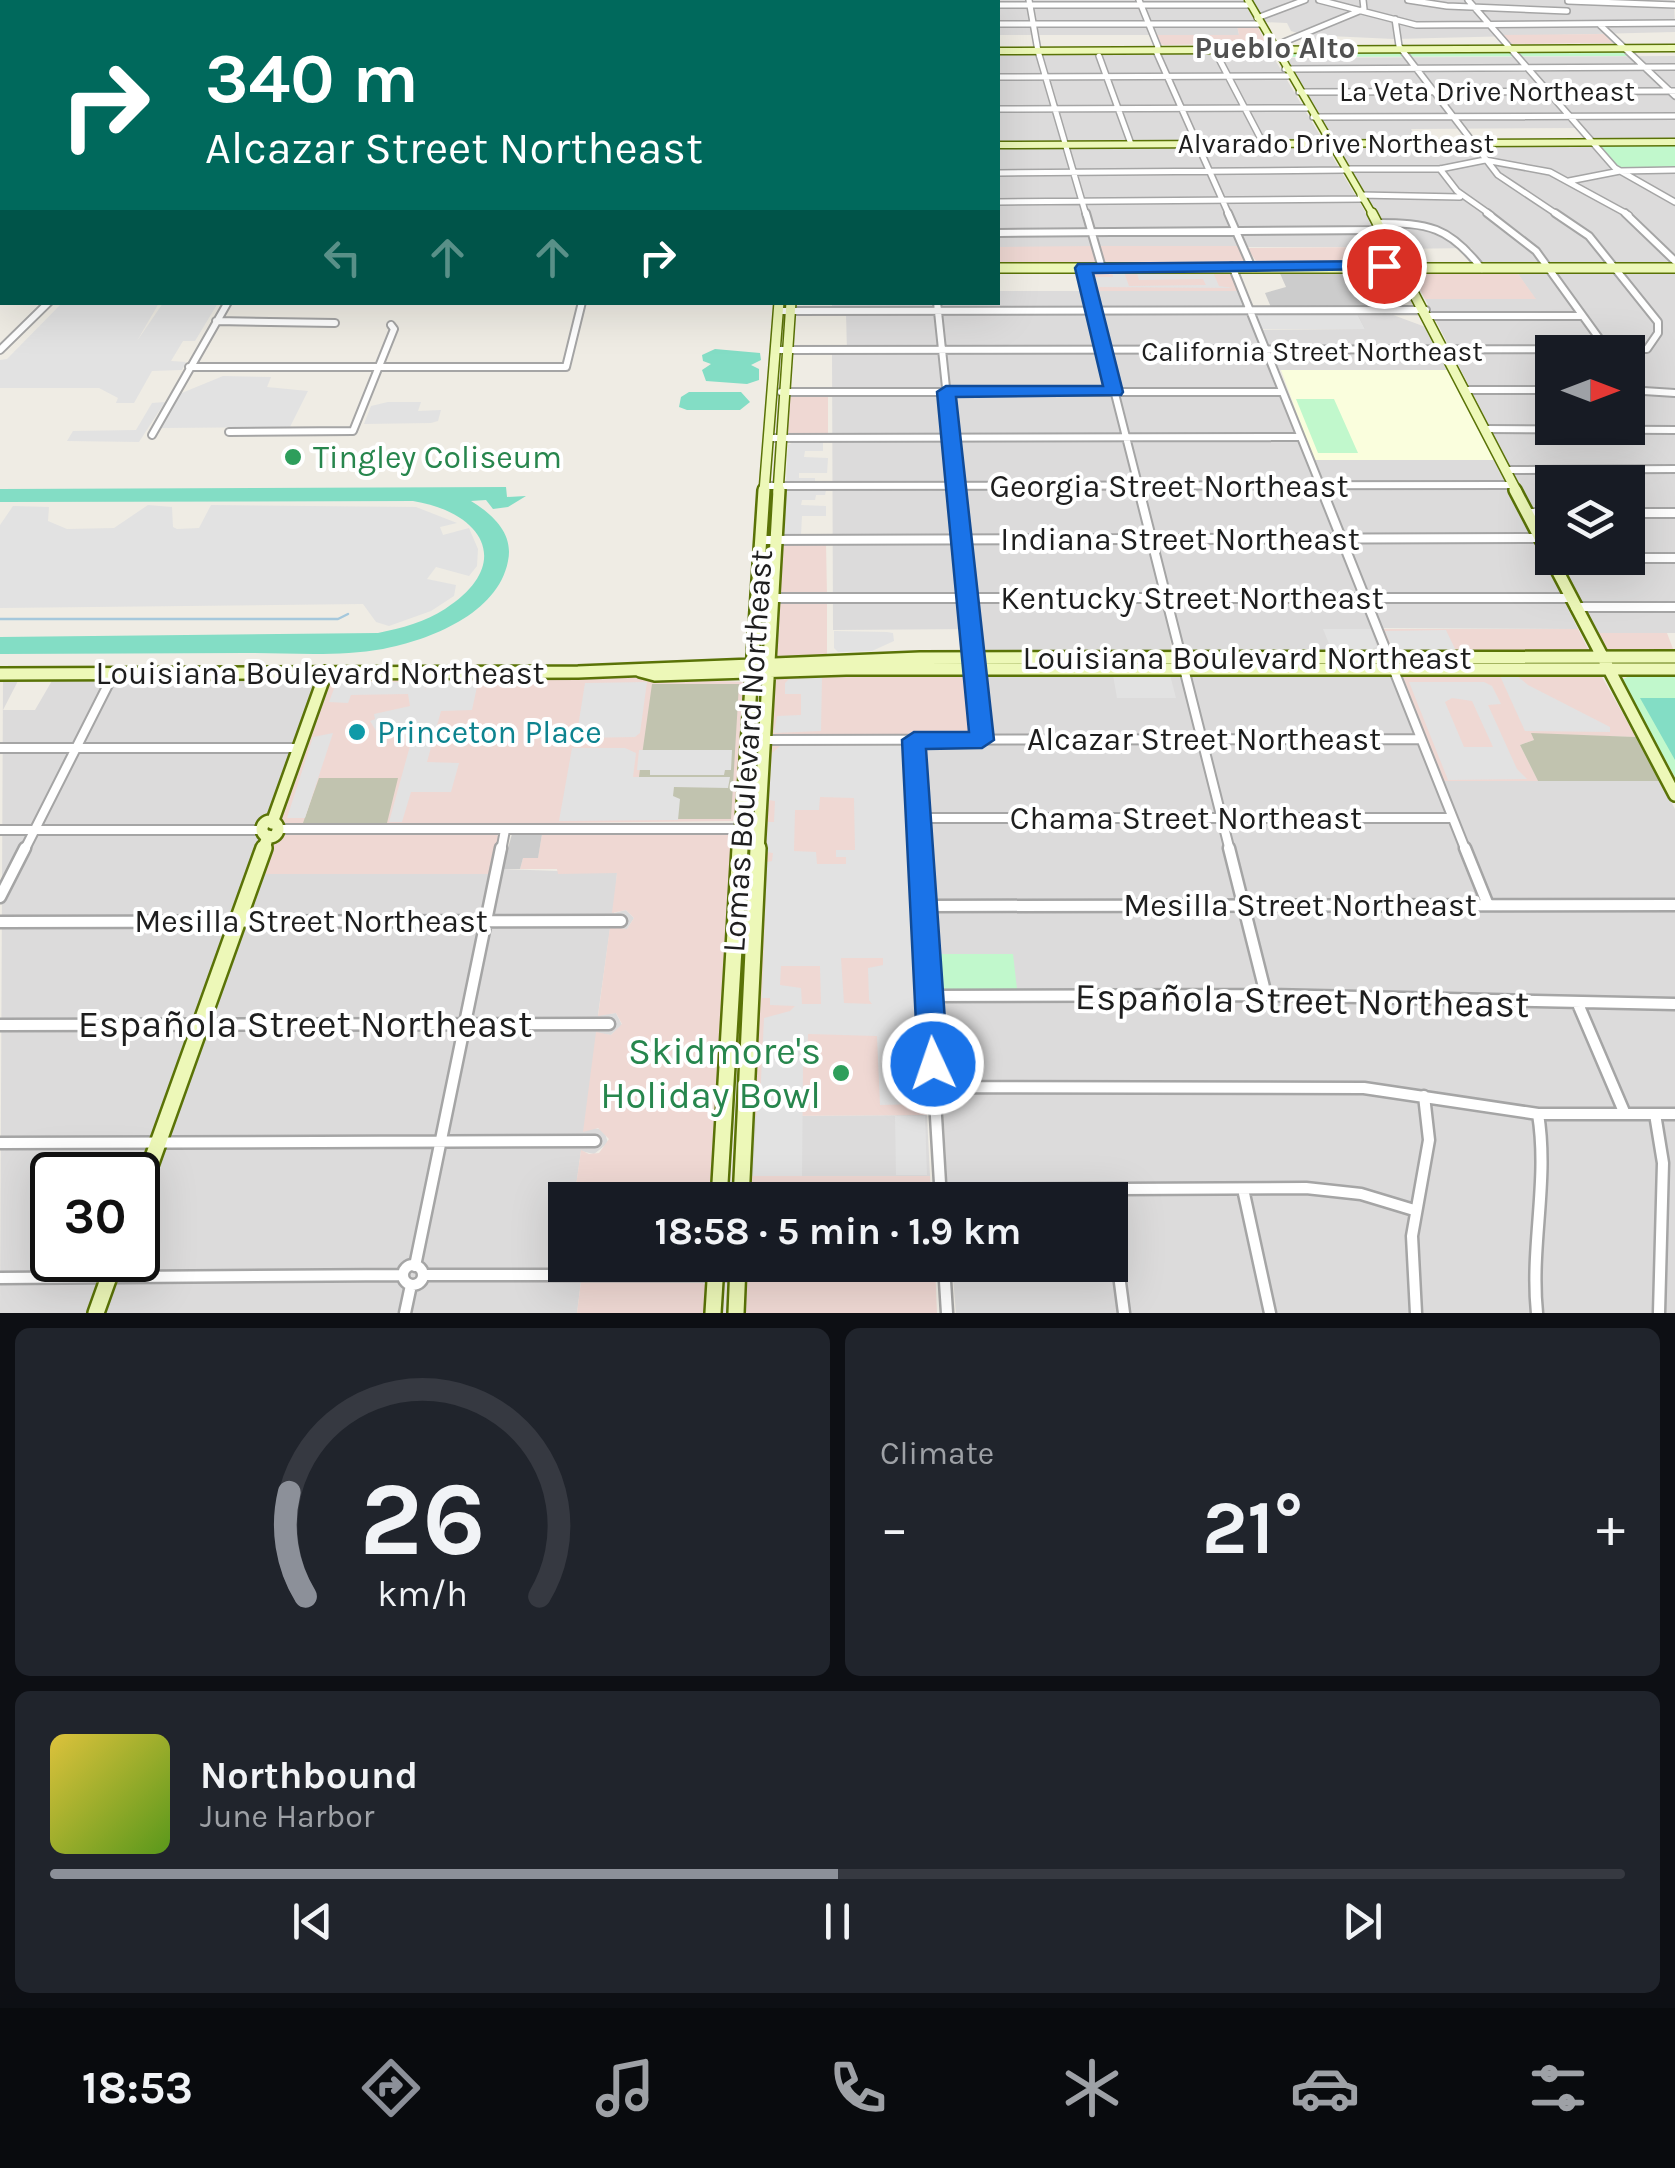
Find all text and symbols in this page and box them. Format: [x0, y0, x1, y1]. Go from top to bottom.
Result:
district label: Pueblo Alto [1195, 30, 1355, 66]
text: 340 m [205, 38, 419, 120]
icon: right [40, 40, 170, 170]
street label: La Veta Drive Northeast [1339, 75, 1635, 108]
text: Alcazar Street Northeast [205, 122, 703, 174]
street label: Alvarado Drive Northeast [1178, 127, 1494, 160]
pin [1342, 224, 1427, 309]
icon: left [315, 230, 370, 285]
icon: ahead [420, 230, 475, 285]
icon: ahead [525, 230, 580, 285]
icon: right [630, 230, 685, 285]
icon: arrive [1357, 239, 1412, 294]
street label: California Street Northeast [1141, 335, 1483, 368]
north arrow [1535, 335, 1645, 445]
map controls [1535, 335, 1645, 575]
place label: Tingley Coliseum [313, 439, 562, 476]
marker: Tingley Coliseum [282, 446, 304, 468]
button: layers [1535, 465, 1645, 575]
street label: Georgia Street Northeast [989, 468, 1349, 505]
street label: Indiana Street Northeast [1000, 521, 1360, 558]
street label: Lomas Boulevard Northeast [715, 548, 780, 954]
street label: Kentucky Street Northeast [1000, 580, 1384, 617]
street label: Louisiana Boulevard Northeast [1022, 640, 1472, 677]
street label: Louisiana Boulevard Northeast [95, 655, 545, 692]
place label: Princeton Place [377, 714, 602, 751]
marker: Princeton Place [346, 721, 368, 743]
street label: Alcazar Street Northeast [1027, 721, 1381, 758]
street label: Chama Street Northeast [1010, 800, 1362, 837]
street label: Mesilla Street Northeast [1123, 887, 1477, 924]
street label: Mesilla Street Northeast [134, 903, 488, 940]
street label: Española Street Northeast [1074, 974, 1530, 1027]
street label: Española Street Northeast [78, 1002, 532, 1047]
position arrow [881, 1012, 985, 1116]
place label: Skidmore's Holiday Bowl [600, 1029, 821, 1118]
marker: Skidmore's Holiday Bowl [830, 1062, 852, 1084]
speed limit sign: 30 [30, 1152, 160, 1282]
text: 18:58 · 5 min · 1.9 km [655, 1209, 1021, 1254]
text: Climate [880, 1435, 994, 1472]
text: 26 [359, 1459, 486, 1580]
text: 21° [1202, 1484, 1303, 1572]
text: − [880, 1496, 909, 1560]
text: + [1596, 1496, 1625, 1560]
text: km/h [377, 1573, 468, 1615]
text: Northbound [200, 1753, 418, 1798]
text: June Harbor [200, 1798, 374, 1835]
icon: previous [285, 1894, 340, 1949]
icon: pause [810, 1894, 865, 1949]
icon: next [1335, 1894, 1390, 1949]
icon: directions [356, 2053, 426, 2123]
icon: music [590, 2053, 660, 2123]
icon: phone [823, 2053, 893, 2123]
icon: climate [1057, 2053, 1127, 2123]
icon: car [1290, 2053, 1360, 2123]
icon: filters [1523, 2053, 1593, 2123]
text: 18:53 [82, 2062, 193, 2114]

